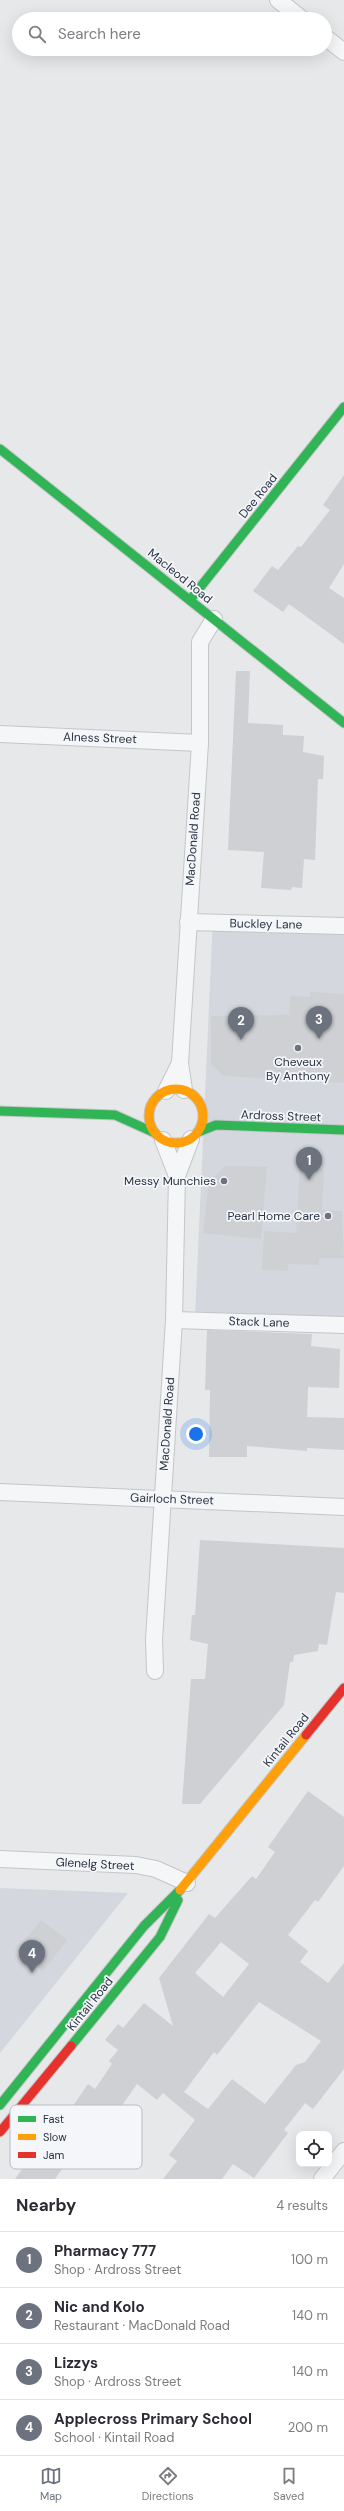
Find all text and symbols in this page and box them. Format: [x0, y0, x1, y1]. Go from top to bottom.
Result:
search box [12, 12, 332, 56]
icon: search [26, 23, 48, 45]
text: Search here [58, 24, 141, 44]
street label: Dee Road [235, 470, 281, 522]
street label: Macleod Road [144, 545, 216, 607]
street label: Alness Street [63, 729, 137, 747]
street label: MacDonald Road [182, 792, 204, 886]
street label: Buckley Lane [230, 915, 303, 933]
pin: 3 [306, 1006, 332, 1039]
pin: 2 [228, 1007, 254, 1040]
marker: Cheveux By Anthony [293, 1043, 303, 1053]
place label: Cheveux By Anthony [266, 1054, 330, 1084]
street label: Ardross Street [241, 1107, 322, 1125]
pin: 1 [296, 1147, 322, 1180]
place label: Messy Munchies [124, 1173, 216, 1189]
marker: Messy Munchies [219, 1176, 229, 1186]
place label: Pearl Home Care [228, 1208, 320, 1224]
marker: Pearl Home Care [323, 1211, 333, 1221]
street label: Stack Lane [228, 1313, 290, 1331]
street label: MacDonald Road [156, 1377, 178, 1471]
your location [186, 1424, 206, 1444]
street label: Gairloch Street [130, 1490, 214, 1508]
street label: Kintail Road [259, 1710, 313, 1770]
street label: Glenelg Street [55, 1854, 135, 1874]
pin: 4 [19, 1940, 45, 1973]
street label: Kintail Road [63, 1974, 117, 2034]
legend [10, 2105, 142, 2169]
text: Fast [43, 2112, 64, 2126]
text: Slow [43, 2130, 67, 2144]
map controls [296, 2131, 332, 2167]
button: locate [296, 2131, 332, 2167]
text: Jam [43, 2148, 64, 2162]
text: Nearby [16, 2194, 76, 2216]
text: 4 results [276, 2197, 328, 2214]
text: Pharmacy 777 [54, 2241, 156, 2261]
text: 1 [27, 2251, 31, 2268]
text: 100 m [291, 2251, 328, 2268]
text: Shop · Ardross Street [54, 2261, 181, 2278]
text: Nic and Kolo [54, 2297, 145, 2317]
text: 2 [25, 2307, 33, 2324]
text: 140 m [292, 2307, 328, 2324]
text: Restaurant · MacDonald Road [54, 2317, 230, 2334]
text: Lizzys [54, 2353, 98, 2373]
text: 3 [25, 2363, 33, 2380]
text: 140 m [292, 2363, 328, 2380]
text: Shop · Ardross Street [54, 2373, 181, 2390]
text: Applecross Primary School [54, 2409, 252, 2429]
text: 4 [25, 2419, 33, 2436]
text: 200 m [288, 2419, 328, 2436]
text: School · Kintail Road [54, 2429, 174, 2446]
tab: Map [40, 2465, 62, 2503]
tab: Directions [142, 2465, 194, 2503]
tab: Saved [273, 2465, 304, 2503]

